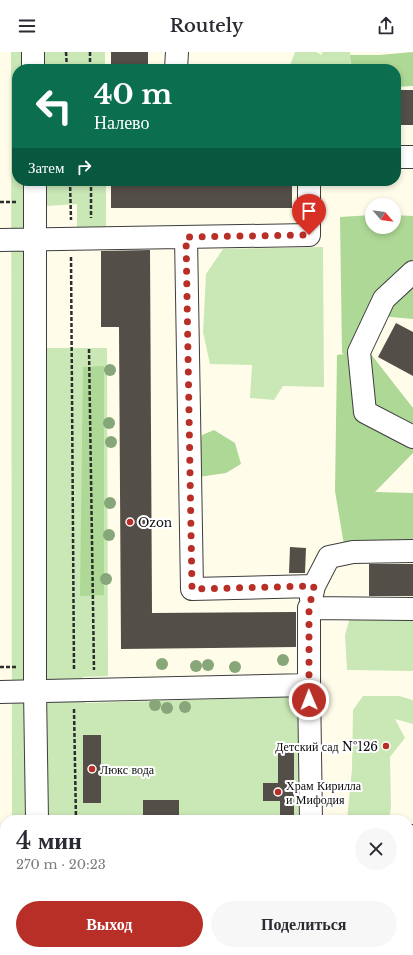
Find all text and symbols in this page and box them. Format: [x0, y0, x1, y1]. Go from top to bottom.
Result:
icon: menu [16, 15, 38, 37]
text: Routely [170, 15, 243, 37]
icon: share [375, 15, 397, 37]
text: 40 m [94, 77, 172, 112]
icon: left [28, 80, 80, 132]
text: Налево [94, 112, 150, 134]
icon: right [73, 156, 95, 178]
text: Затем [28, 158, 65, 177]
pin [292, 194, 326, 235]
north arrow [365, 198, 401, 234]
map controls [365, 198, 401, 234]
icon: arrive [298, 200, 320, 222]
place label: Ozon [138, 515, 172, 530]
marker: Ozon [125, 517, 135, 527]
position arrow [288, 679, 330, 721]
place label: Детский сад №126 [275, 739, 378, 754]
marker: Детский сад №126 [381, 741, 391, 751]
place label: Люкс вода [100, 762, 155, 777]
marker: Люкс вода [87, 764, 97, 774]
place label: Храм Кирилла и Мифодия [286, 778, 362, 807]
marker: Храм Кирилла и Мифодия [273, 787, 283, 797]
text: 4 мин [16, 826, 82, 855]
button: close [355, 828, 397, 870]
text: 270 m · 20:23 [16, 856, 106, 873]
button: Выход [16, 901, 203, 947]
button: Поделиться [211, 901, 397, 947]

